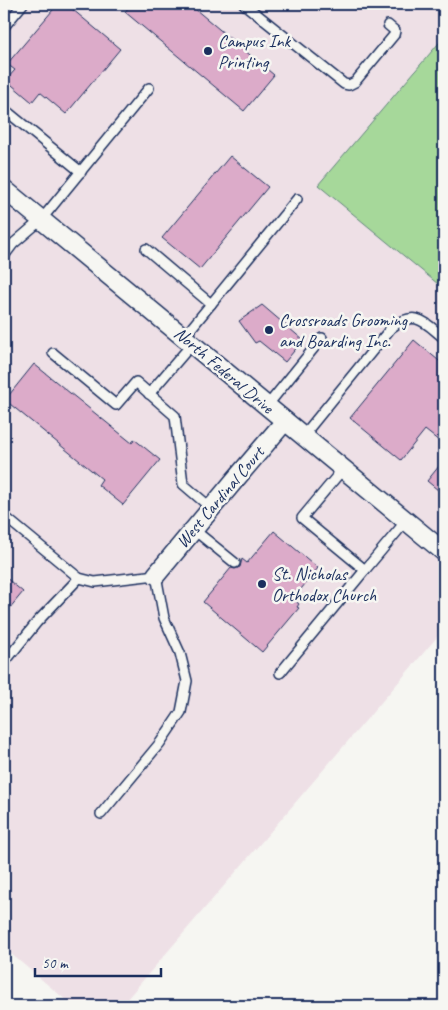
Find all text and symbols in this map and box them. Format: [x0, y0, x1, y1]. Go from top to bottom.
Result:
place label: Campus Ink Printing [218, 30, 292, 73]
marker: Campus Ink Printing [202, 45, 214, 57]
place label: Crossroads Grooming and Boarding Inc. [279, 309, 409, 352]
street label: North Federal Drive [170, 322, 279, 419]
marker: Crossroads Grooming and Boarding Inc. [263, 324, 275, 336]
street label: West Cardinal Court [171, 440, 270, 552]
place label: St. Nicholas Orthodox Church [272, 563, 377, 606]
marker: St. Nicholas Orthodox Church [256, 578, 268, 590]
scale bar [35, 945, 161, 977]
text: 50 m [42, 954, 69, 973]

